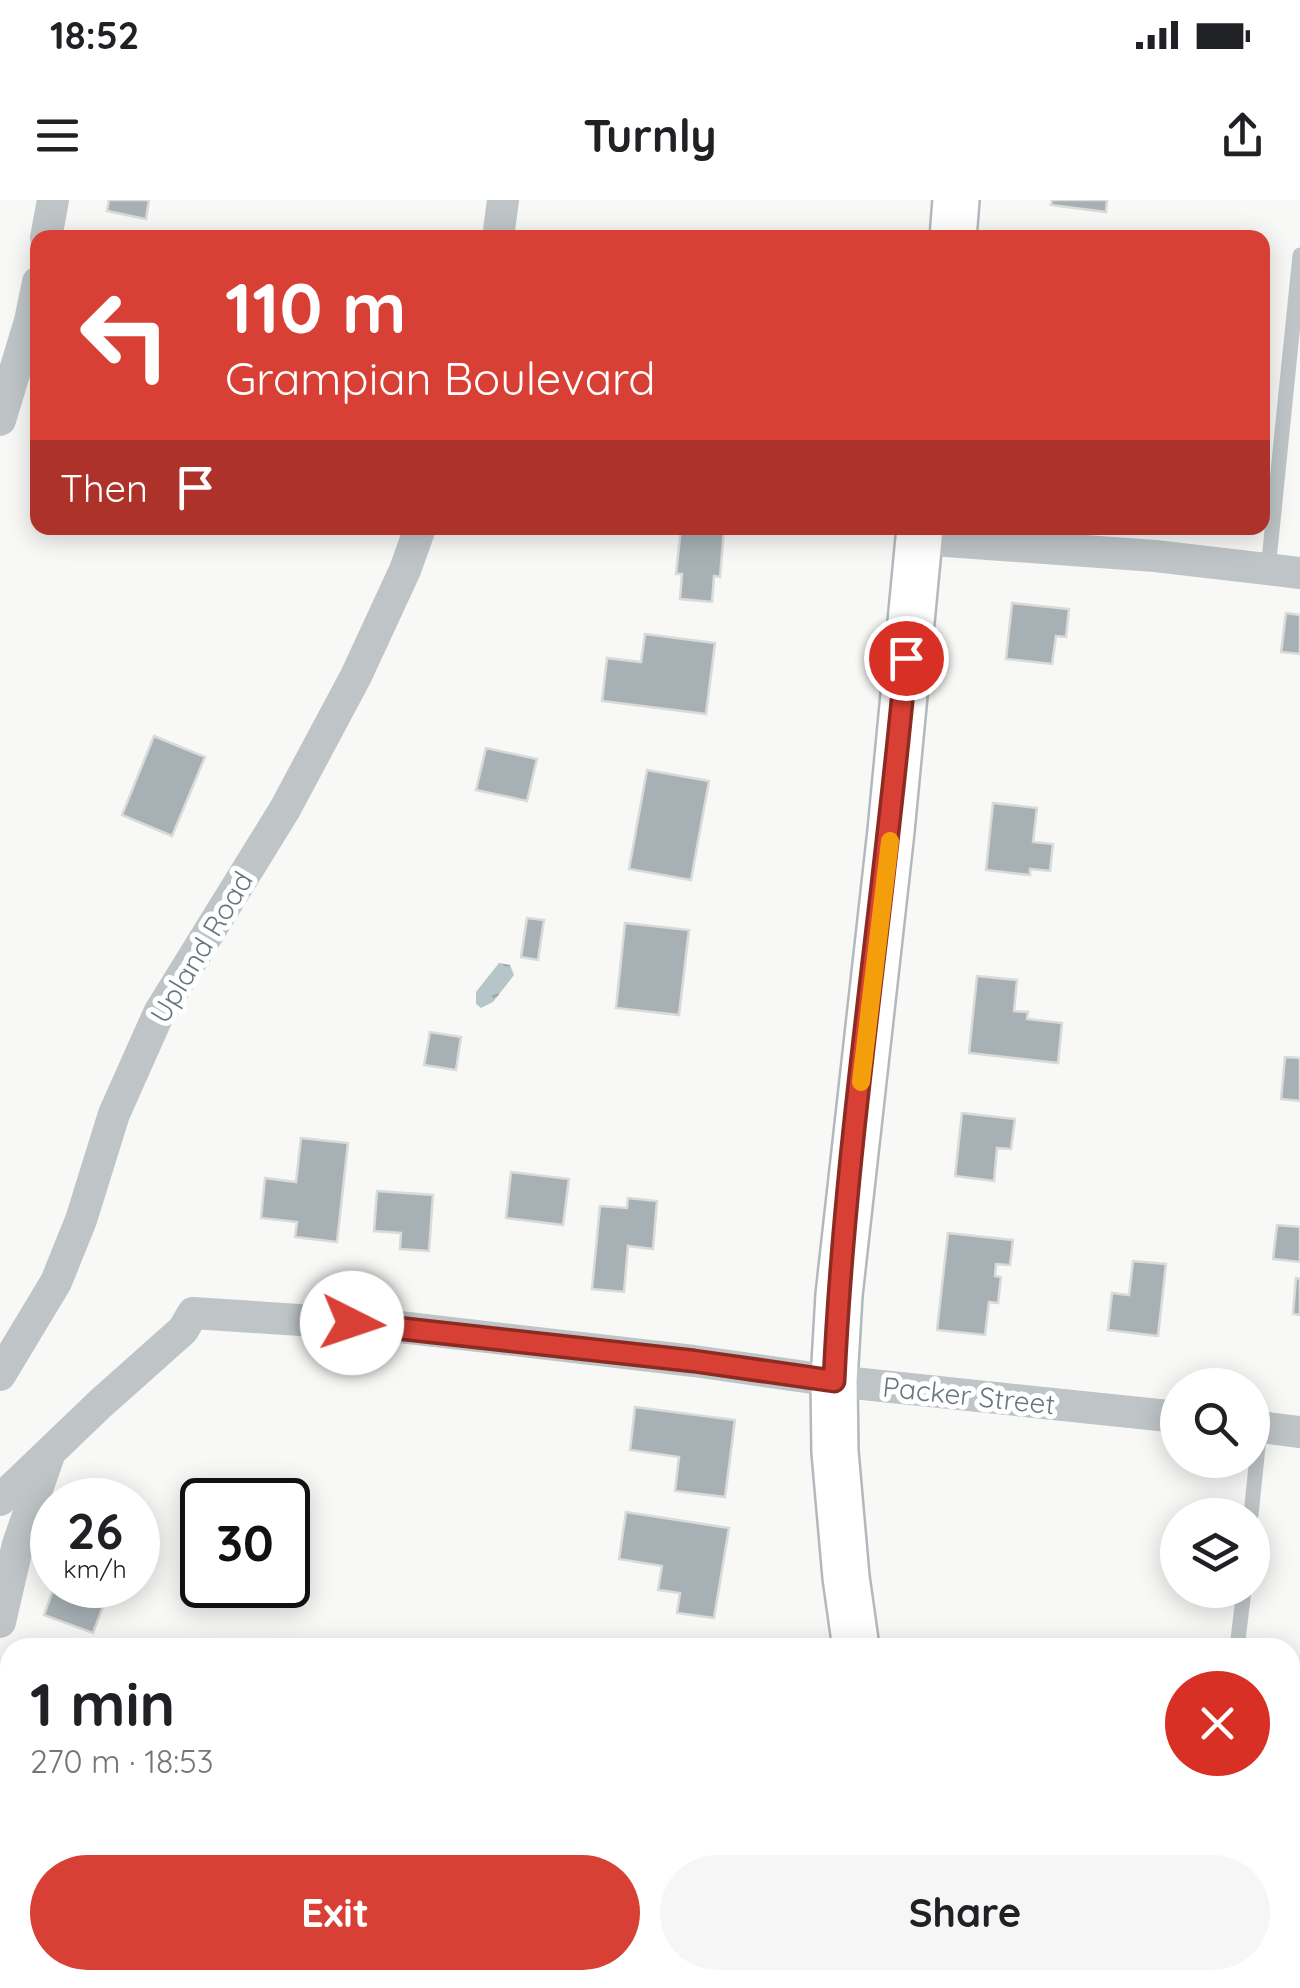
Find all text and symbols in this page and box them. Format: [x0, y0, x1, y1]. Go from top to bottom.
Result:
text: 18:52 [50, 11, 140, 59]
text: Turnly [583, 107, 717, 163]
icon: menu [30, 108, 85, 163]
icon: share [1215, 108, 1270, 163]
text: 110 m [225, 263, 407, 351]
icon: left [60, 270, 190, 400]
text: Grampian Boulevard [225, 350, 656, 406]
icon: arrive [168, 460, 223, 515]
text: Then [60, 464, 148, 512]
pin [864, 616, 949, 701]
icon: arrive [879, 631, 934, 686]
street label: Upland Road [142, 865, 260, 1029]
position arrow [300, 1271, 404, 1375]
map controls [1160, 1368, 1270, 1608]
button: search [1160, 1368, 1270, 1478]
street label: Packer Street [881, 1369, 1057, 1421]
speed limit sign: 30 [180, 1478, 310, 1608]
button: layers [1160, 1498, 1270, 1608]
text: 26 [67, 1499, 123, 1562]
text: km/h [63, 1553, 127, 1584]
text: 1 min [30, 1666, 175, 1741]
button: close [1165, 1671, 1270, 1776]
text: 270 m · 18:53 [30, 1741, 214, 1781]
button: Exit [30, 1855, 640, 1970]
button: Share [660, 1855, 1270, 1970]

